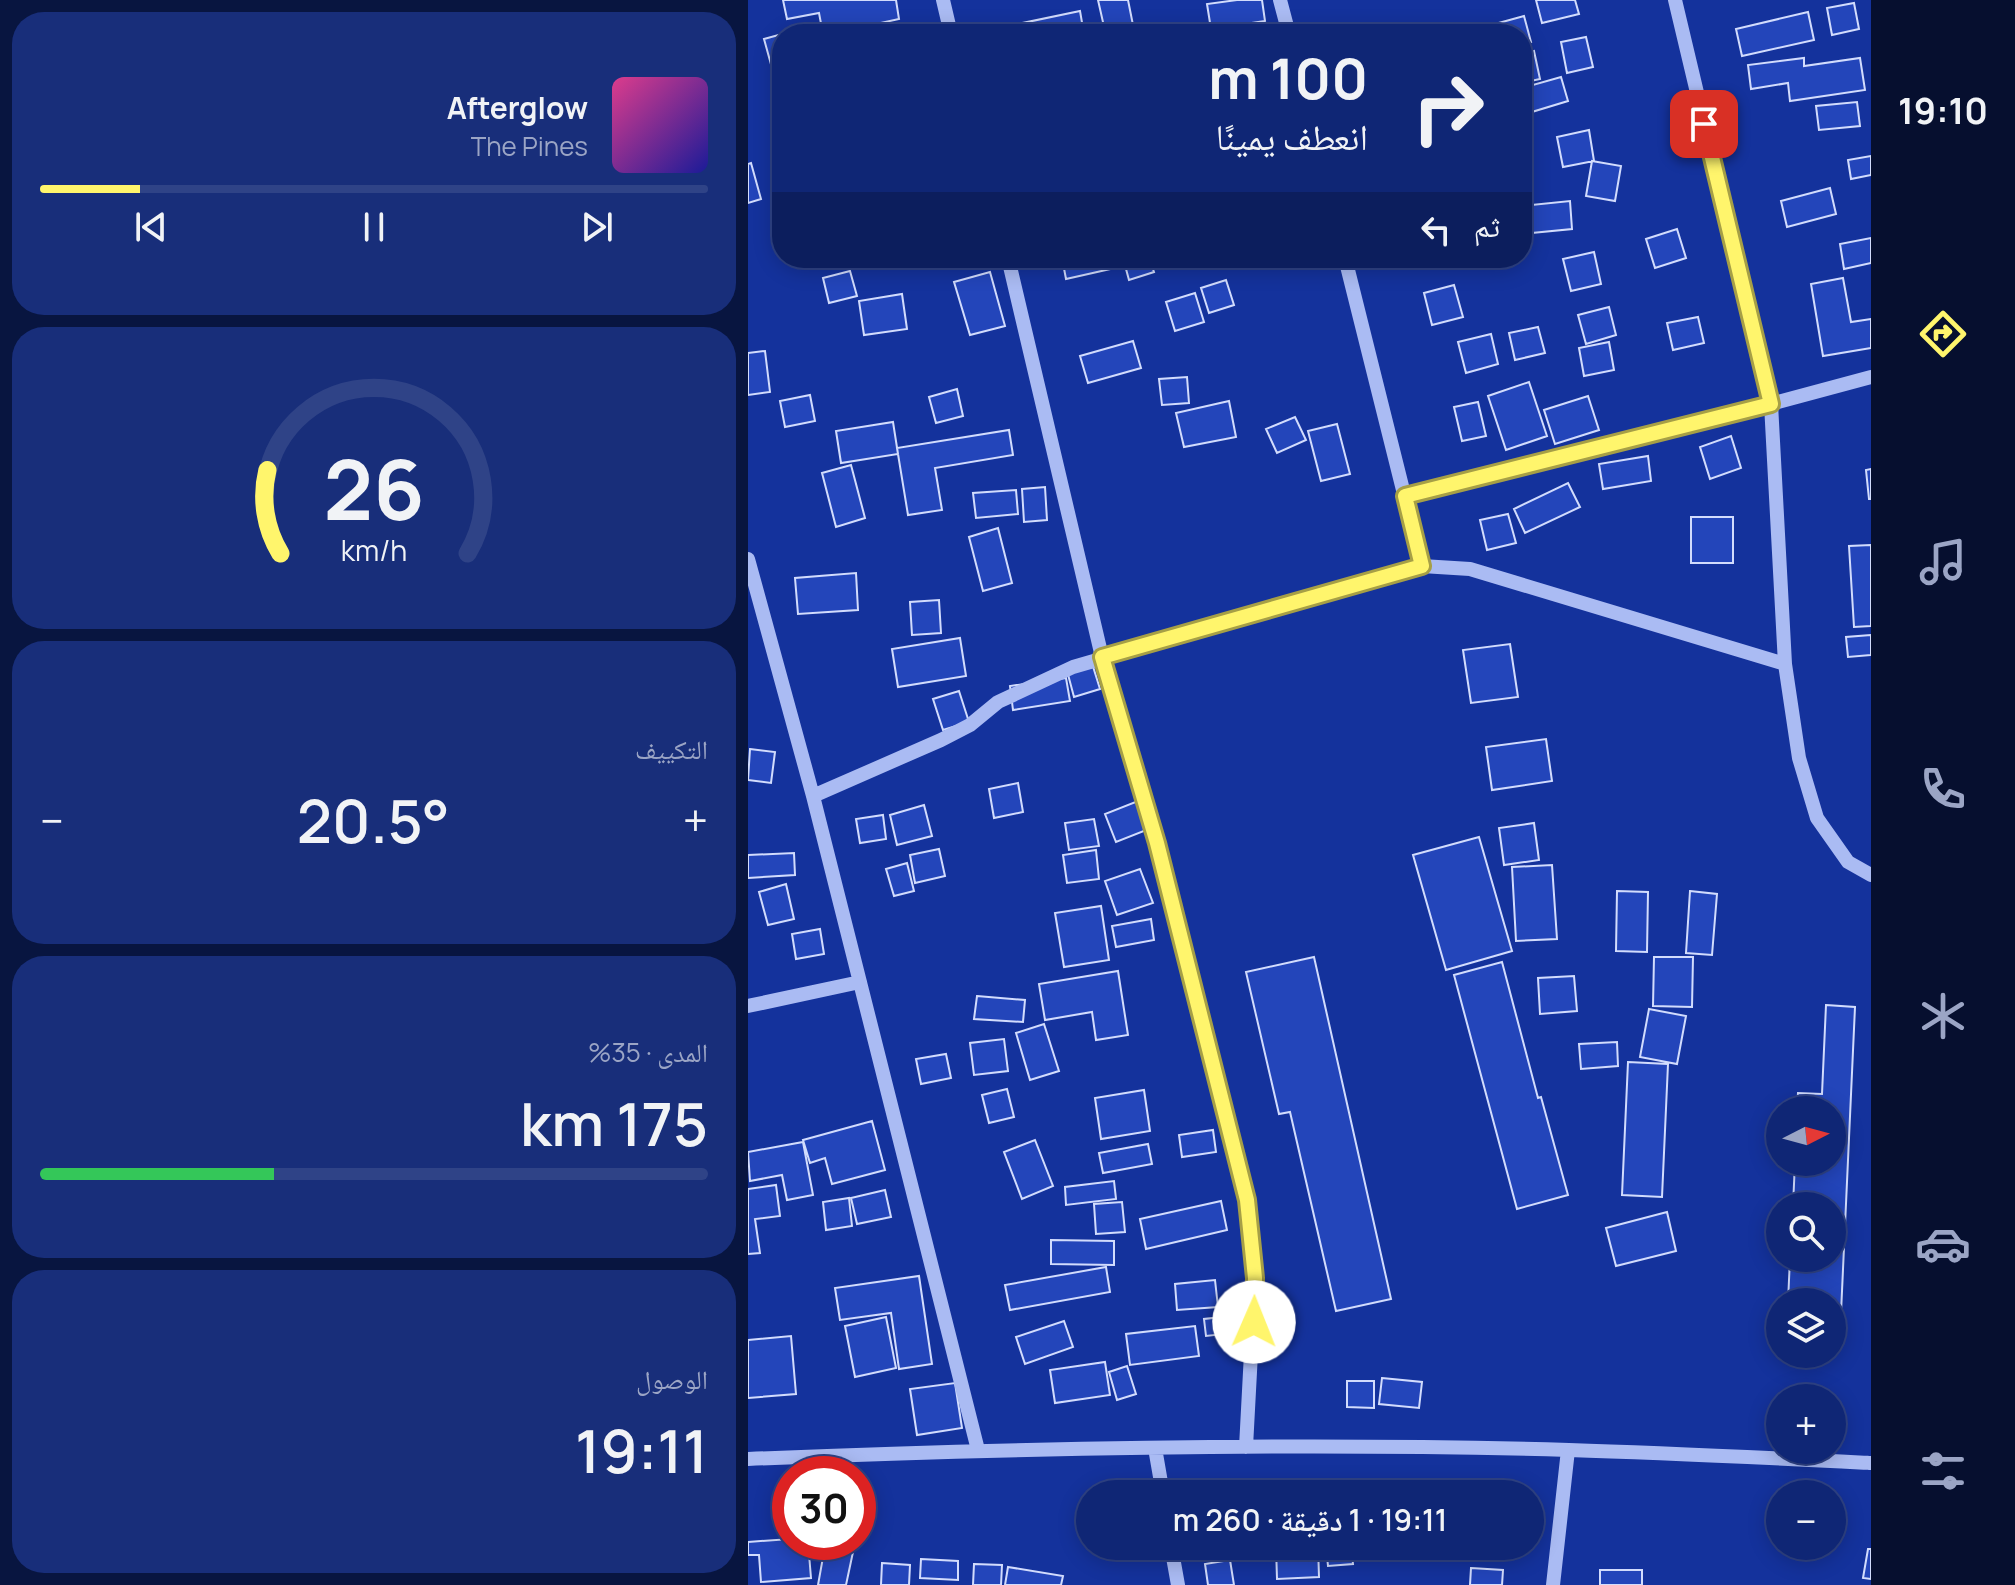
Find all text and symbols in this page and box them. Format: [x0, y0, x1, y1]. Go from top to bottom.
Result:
text: 100 m [1208, 39, 1368, 116]
icon: right [1396, 56, 1500, 160]
text: 19:10 [1898, 86, 1988, 135]
text: Afterglow [447, 87, 588, 128]
pin [1670, 90, 1738, 158]
icon: arrive [1682, 102, 1726, 146]
text: انعطف يمينًا [1216, 112, 1368, 161]
text: The Pines [471, 128, 588, 164]
icon: previous [129, 205, 173, 249]
icon: pause [352, 205, 396, 249]
icon: next [575, 205, 619, 249]
text: ثم [1474, 205, 1500, 246]
icon: left [1414, 208, 1458, 252]
icon: directions [1915, 306, 1971, 362]
text: 26 [323, 430, 425, 544]
text: km/h [341, 531, 407, 570]
icon: music [1915, 534, 1971, 590]
text: التكييف [635, 731, 708, 767]
icon: phone [1915, 761, 1971, 817]
text: 20.5° [297, 779, 450, 861]
text: − [40, 790, 64, 850]
text: + [683, 790, 708, 850]
icon: climate [1915, 988, 1971, 1044]
text: المدى · 35% [588, 1034, 708, 1070]
text: 175 km [520, 1082, 708, 1164]
north arrow [1766, 1096, 1846, 1176]
map controls [1766, 1096, 1846, 1560]
button: search [1766, 1192, 1846, 1272]
icon: car [1915, 1216, 1971, 1272]
position arrow [1212, 1280, 1296, 1364]
button: layers [1766, 1288, 1846, 1368]
text: الوصول [636, 1361, 708, 1397]
button: + [1766, 1384, 1846, 1464]
text: 19:11 [575, 1409, 708, 1491]
icon: filters [1915, 1443, 1971, 1499]
speed limit sign: 30 [772, 1456, 876, 1560]
button: − [1766, 1480, 1846, 1560]
text: 19:11 · 1 دقيقة · 260 m [1173, 1499, 1447, 1540]

